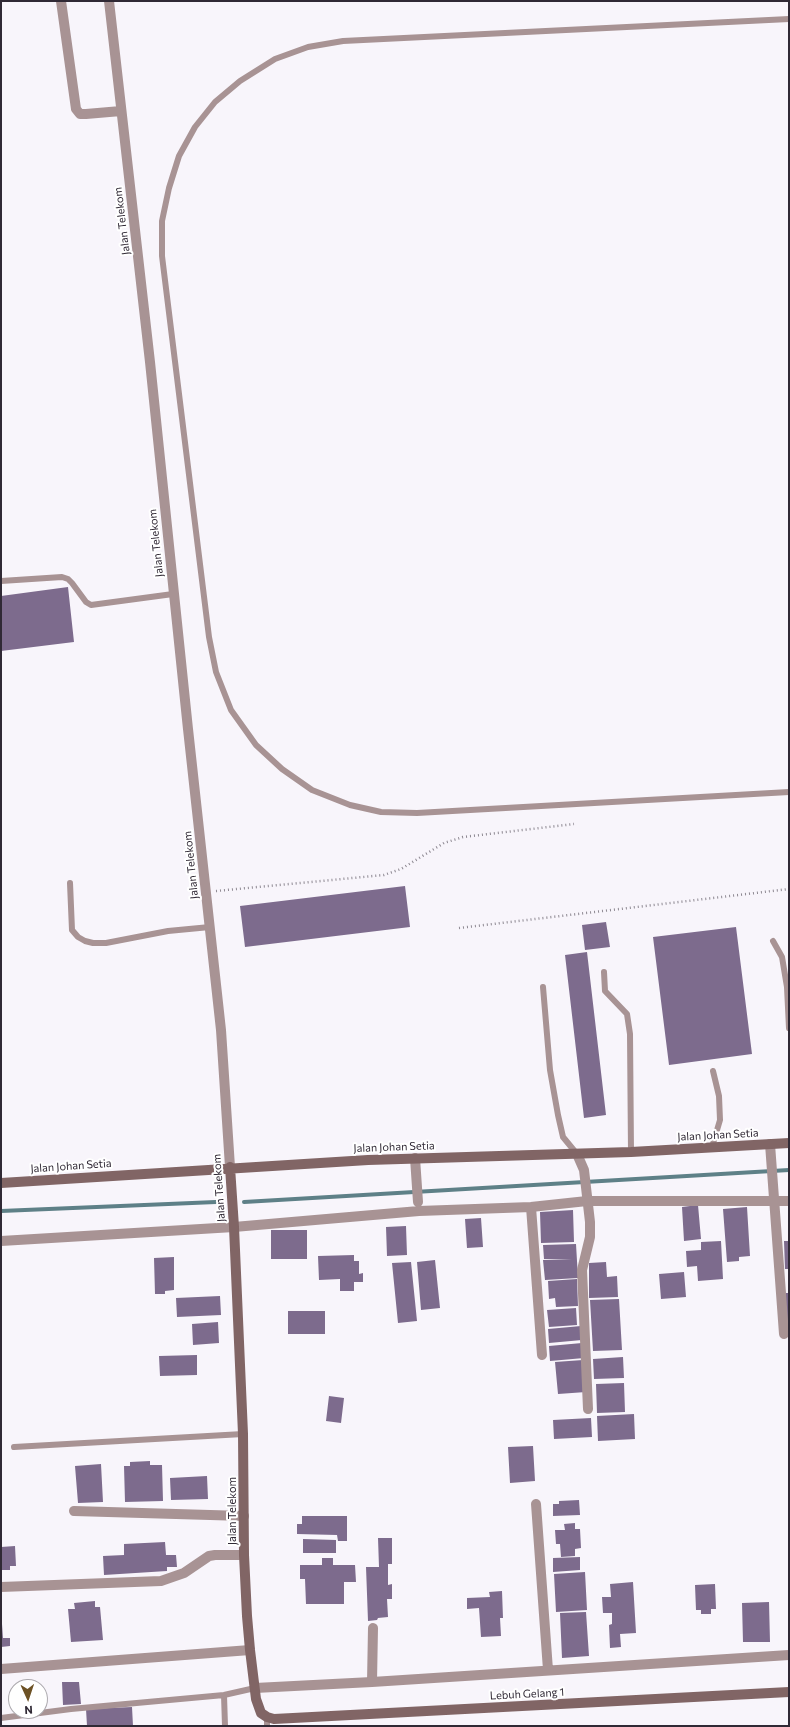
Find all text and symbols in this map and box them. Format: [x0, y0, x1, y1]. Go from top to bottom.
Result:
street label: Jalan Telekom [111, 186, 133, 256]
street label: Jalan Telekom [146, 508, 166, 578]
street label: Jalan Telekom [181, 830, 201, 900]
street label: Jalan Johan Setia [677, 1126, 759, 1144]
street label: Jalan Johan Setia [353, 1139, 435, 1155]
street label: Jalan Telekom [210, 1153, 228, 1223]
street label: Jalan Johan Setia [30, 1157, 112, 1175]
street label: Jalan Telekom [225, 1477, 239, 1545]
north arrow [8, 1679, 48, 1719]
street label: Lebuh Gelang 1 [489, 1685, 565, 1703]
text: N [24, 1704, 33, 1717]

